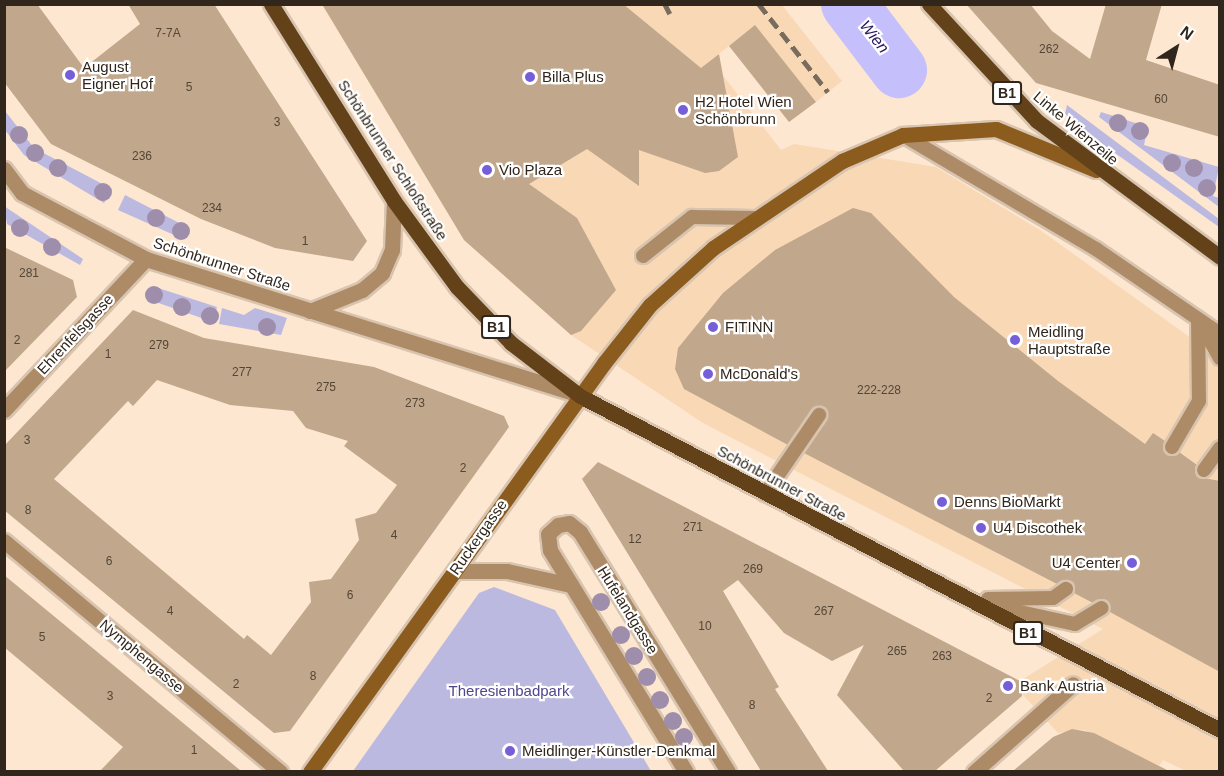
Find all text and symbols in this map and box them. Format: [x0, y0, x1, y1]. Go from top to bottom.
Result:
water label: Wien [855, 17, 893, 57]
north arrow [1146, 18, 1206, 78]
text: N [1177, 23, 1197, 43]
house number: 7-7A [155, 27, 181, 41]
house number: 262 [1039, 43, 1059, 57]
place label: August Eigner Hof [82, 57, 153, 92]
marker: August Eigner Hof [63, 68, 77, 82]
place label: Billa Plus [542, 68, 604, 86]
marker: Billa Plus [523, 70, 537, 84]
street label: Schönbrunner Schloßstraße [334, 76, 452, 244]
house number: 5 [186, 81, 192, 95]
road number: B1 [992, 82, 1022, 104]
street label: Linke Wienzeile [1030, 87, 1122, 169]
place label: H2 Hotel Wien Schönbrunn [695, 92, 792, 127]
house number: 60 [1154, 93, 1168, 107]
marker: H2 Hotel Wien Schönbrunn [676, 103, 690, 117]
house number: 3 [274, 116, 280, 130]
house number: 236 [132, 150, 152, 164]
place label: Vio Plaza [499, 161, 562, 179]
marker: Vio Plaza [480, 163, 494, 177]
house number: 234 [202, 202, 222, 216]
street label: Schönbrunner Straße [151, 233, 293, 295]
house number: 1 [302, 235, 308, 249]
house number: 281 [19, 267, 39, 281]
street label: Ehrenfelsgasse [33, 290, 117, 378]
road number: B1 [481, 316, 511, 338]
place label: FITINN [725, 318, 773, 336]
marker: FITINN [706, 320, 720, 334]
place label: Meidling Hauptstraße [1028, 322, 1111, 357]
marker: Meidling Hauptstraße [1006, 331, 1024, 349]
house number: 2 [14, 334, 20, 348]
house number: 279 [149, 339, 169, 353]
house number: 1 [105, 348, 111, 362]
place label: McDonald's [720, 365, 798, 383]
house number: 277 [232, 366, 252, 380]
marker: McDonald's [701, 367, 715, 381]
house number: 275 [316, 381, 336, 395]
house number: 222-228 [857, 384, 901, 398]
house number: 273 [405, 397, 425, 411]
house number: 3 [24, 434, 30, 448]
street label: Schönbrunner Straße [714, 441, 850, 525]
house number: 2 [460, 462, 466, 476]
place label: Denns BioMarkt [954, 493, 1061, 511]
marker: Denns BioMarkt [935, 495, 949, 509]
street label: Ruckergasse [446, 496, 510, 578]
house number: 8 [25, 504, 31, 518]
place label: U4 Discothek [993, 519, 1082, 537]
house number: 271 [683, 521, 703, 535]
marker: U4 Discothek [974, 521, 988, 535]
house number: 4 [391, 529, 397, 543]
house number: 12 [628, 533, 642, 547]
place label: U4 Center [1052, 554, 1120, 572]
house number: 6 [106, 555, 112, 569]
marker: U4 Center [1125, 556, 1139, 570]
street label: Hufelandgasse [594, 563, 662, 657]
house number: 269 [743, 563, 763, 577]
house number: 6 [347, 589, 353, 603]
house number: 4 [167, 605, 173, 619]
house number: 267 [814, 605, 834, 619]
street label: Nymphengasse [96, 616, 188, 696]
house number: 10 [698, 620, 712, 634]
road number: B1 [1013, 622, 1043, 644]
house number: 5 [39, 631, 45, 645]
house number: 265 [887, 645, 907, 659]
house number: 263 [932, 650, 952, 664]
house number: 8 [310, 670, 316, 684]
place label: Bank Austria [1020, 677, 1105, 695]
house number: 2 [233, 678, 239, 692]
marker: Bank Austria [1001, 679, 1015, 693]
park label: Theresienbadpark [449, 682, 569, 700]
house number: 3 [107, 690, 113, 704]
house number: 2 [986, 692, 992, 706]
house number: 8 [749, 699, 755, 713]
place label: Meidlinger-Künstler-Denkmal [522, 742, 715, 760]
house number: 1 [191, 744, 197, 758]
marker: Meidlinger-Künstler-Denkmal [503, 744, 517, 758]

